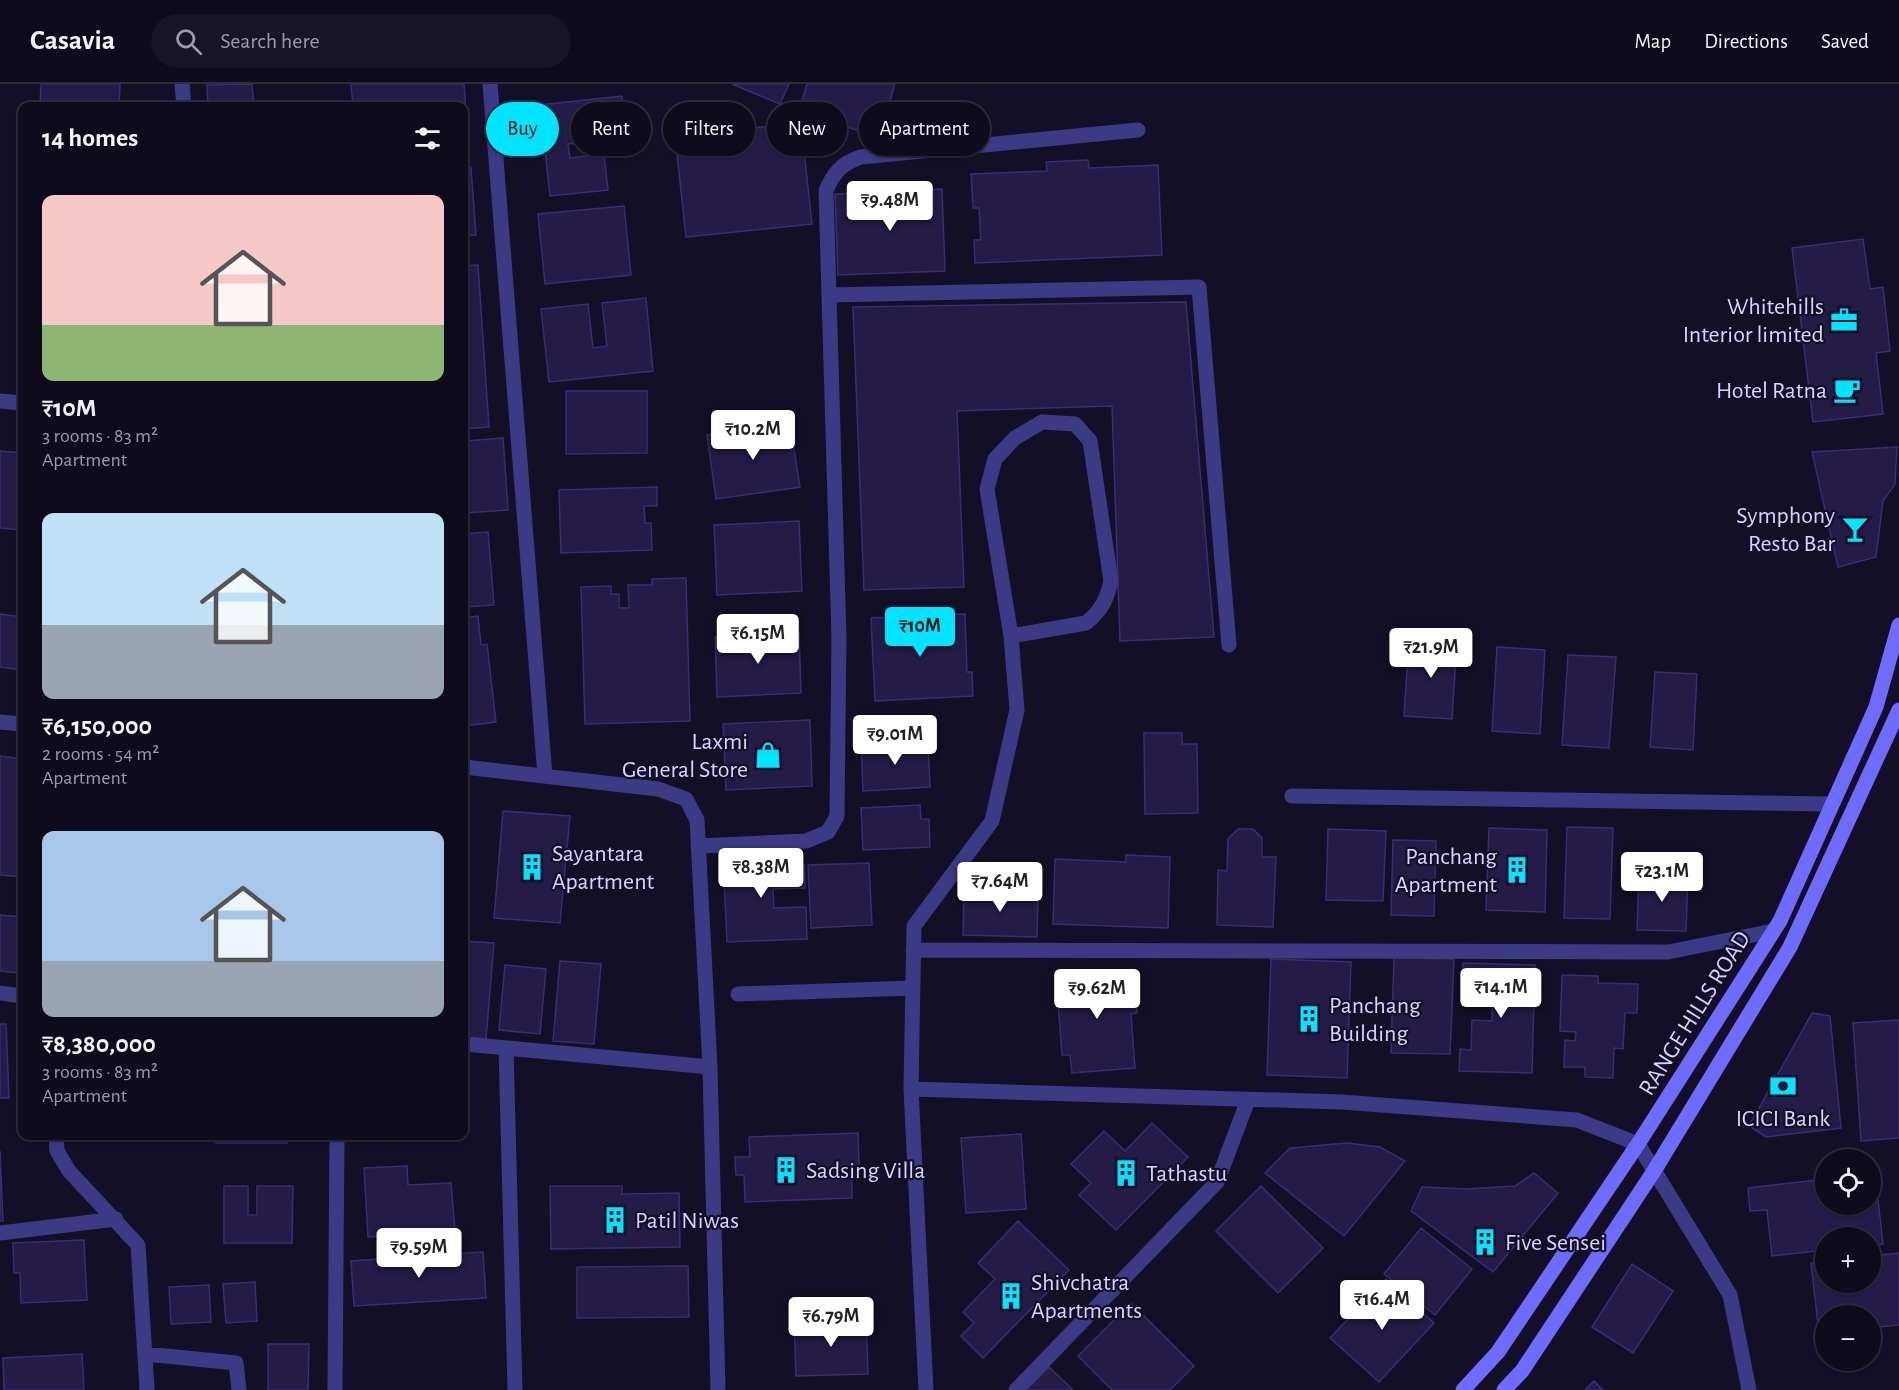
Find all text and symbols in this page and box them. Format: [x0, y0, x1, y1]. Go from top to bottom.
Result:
search box [151, 14, 571, 68]
icon: search [172, 25, 205, 58]
text: Casavia [30, 27, 115, 55]
text: Search here [220, 30, 320, 52]
text: Map [1635, 31, 1671, 52]
text: Directions [1704, 31, 1788, 52]
text: Saved [1821, 31, 1869, 52]
chip: Buy [486, 102, 559, 156]
chip: Rent [571, 102, 651, 156]
chip: Filters [663, 102, 755, 156]
chip: New [767, 102, 847, 156]
chip: Apartment [859, 102, 990, 156]
icon: filters [411, 122, 444, 155]
text: 14 homes [42, 125, 138, 151]
pin: ₹9.48M [841, 181, 939, 232]
text: ₹9.48M [861, 190, 919, 210]
icon: home [189, 234, 297, 342]
place label: Whitehills Interior limited [1683, 295, 1824, 347]
office icon: Whitehills Interior limited [1829, 305, 1859, 335]
cafe icon: Hotel Ratna [1832, 375, 1862, 405]
place label: Hotel Ratna [1716, 379, 1827, 403]
text: ₹10M [42, 395, 97, 421]
pin: ₹10.2M [704, 410, 802, 461]
text: ₹10.2M [725, 419, 781, 439]
text: 3 rooms · 83 m² [42, 426, 158, 446]
text: Apartment [42, 450, 127, 470]
place label: Symphony Resto Bar [1736, 504, 1835, 556]
bar icon: Symphony Resto Bar [1840, 514, 1870, 544]
icon: home [189, 552, 297, 660]
pin: ₹10M [884, 607, 956, 658]
pin: ₹6.15M [709, 614, 807, 665]
text: ₹10M [899, 616, 941, 636]
text: ₹6.15M [731, 623, 785, 643]
pin: ₹21.9M [1382, 628, 1480, 679]
text: ₹21.9M [1403, 637, 1459, 657]
text: ₹6,150,000 [42, 713, 152, 739]
pin: ₹9.01M [846, 715, 944, 766]
text: ₹9.01M [867, 724, 923, 744]
place label: Laxmi General Store [622, 730, 748, 782]
shop icon: Laxmi General Store [753, 740, 783, 770]
text: 2 rooms · 54 m² [42, 744, 159, 764]
text: Apartment [42, 768, 127, 788]
place label: Sayantara Apartment [552, 842, 655, 894]
place label: Panchang Apartment [1395, 845, 1497, 897]
pin: ₹8.38M [712, 848, 810, 899]
building icon: Sayantara Apartment [517, 852, 547, 882]
pin: ₹23.1M [1613, 852, 1711, 903]
building icon: Panchang Apartment [1502, 855, 1532, 885]
text: ₹8.38M [732, 857, 790, 877]
text: ₹23.1M [1635, 861, 1689, 881]
pin: ₹7.64M [951, 862, 1049, 913]
icon: home [189, 870, 297, 978]
text: ₹7.64M [971, 871, 1029, 891]
street label: RANGE HILLS ROAD [1635, 927, 1755, 1100]
pin: ₹14.1M [1452, 968, 1550, 1019]
pin: ₹9.62M [1048, 969, 1146, 1020]
text: ₹14.1M [1474, 977, 1528, 997]
text: ₹9.62M [1068, 978, 1126, 998]
place label: Panchang Building [1329, 994, 1421, 1046]
building icon: Panchang Building [1294, 1004, 1324, 1034]
text: ₹8,380,000 [42, 1031, 156, 1057]
text: 3 rooms · 83 m² [42, 1062, 158, 1082]
bank icon: ICICI Bank [1768, 1071, 1798, 1101]
text: Apartment [42, 1086, 127, 1106]
place label: ICICI Bank [1736, 1107, 1830, 1131]
map controls [1815, 1149, 1881, 1371]
button: locate [1815, 1149, 1881, 1215]
building icon: Sadsing Villa [771, 1155, 801, 1185]
building icon: Tathastu [1111, 1158, 1141, 1188]
place label: Sadsing Villa [806, 1159, 925, 1183]
place label: Tathastu [1146, 1162, 1227, 1186]
building icon: Patil Niwas [600, 1205, 630, 1235]
place label: Patil Niwas [635, 1209, 739, 1233]
building icon: Five Sensei [1470, 1227, 1500, 1257]
button: + [1815, 1227, 1881, 1293]
pin: ₹9.59M [370, 1228, 468, 1279]
place label: Five Sensei [1505, 1231, 1606, 1255]
text: ₹9.59M [391, 1237, 447, 1257]
place label: Shivchatra Apartments [1031, 1271, 1142, 1323]
pin: ₹16.4M [1333, 1280, 1431, 1331]
building icon: Shivchatra Apartments [996, 1281, 1026, 1311]
text: ₹16.4M [1354, 1289, 1410, 1309]
pin: ₹6.79M [782, 1297, 880, 1348]
button: − [1815, 1305, 1881, 1371]
text: ₹6.79M [803, 1306, 859, 1326]

